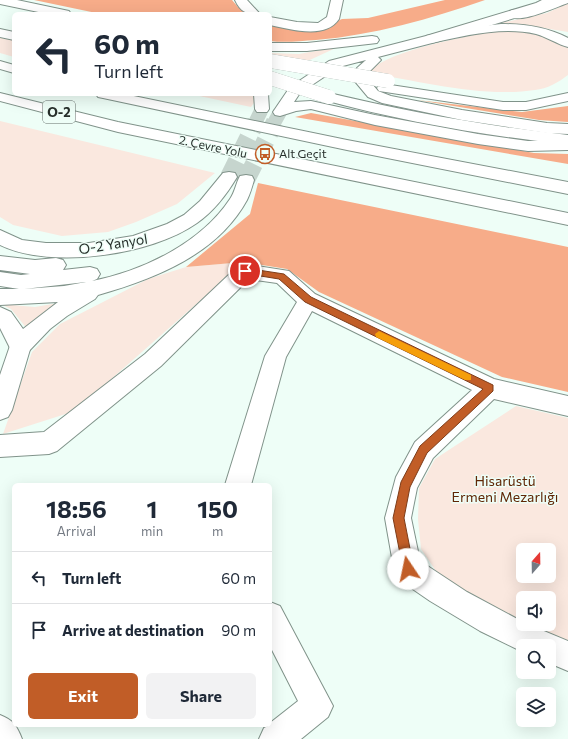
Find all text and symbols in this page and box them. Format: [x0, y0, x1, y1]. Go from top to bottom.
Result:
text: 60 m [94, 26, 160, 60]
icon: left [28, 28, 80, 80]
text: Turn left [94, 60, 163, 82]
road number: O-2 [43, 101, 75, 123]
street label: 2. Çevre Yolu [178, 132, 249, 160]
bus stop icon: Alt Geçit [254, 143, 276, 165]
place label: Alt Geçit [279, 146, 327, 160]
street label: O-2 Yanyol [77, 230, 149, 257]
pin [228, 254, 262, 288]
icon: arrive [234, 260, 256, 282]
park label: Hisarüstü Ermeni Mezarlığı [452, 472, 558, 505]
text: 18:56 [46, 494, 107, 523]
text: 1 [147, 494, 157, 523]
text: 150 [197, 494, 238, 523]
text: Arrival [57, 523, 96, 539]
text: min [141, 523, 163, 539]
text: m [212, 523, 223, 539]
north arrow [516, 543, 556, 583]
map controls [516, 543, 556, 727]
position arrow [387, 548, 429, 590]
icon: left [28, 567, 50, 589]
text: Turn left [62, 569, 121, 587]
text: 60 m [221, 569, 256, 587]
button: sound [516, 591, 556, 631]
icon: arrive [28, 619, 50, 641]
text: Arrive at destination [62, 621, 204, 639]
text: 90 m [221, 621, 256, 639]
button: search [516, 639, 556, 679]
button: Exit [28, 673, 138, 719]
button: Share [146, 673, 256, 719]
button: layers [516, 687, 556, 727]

